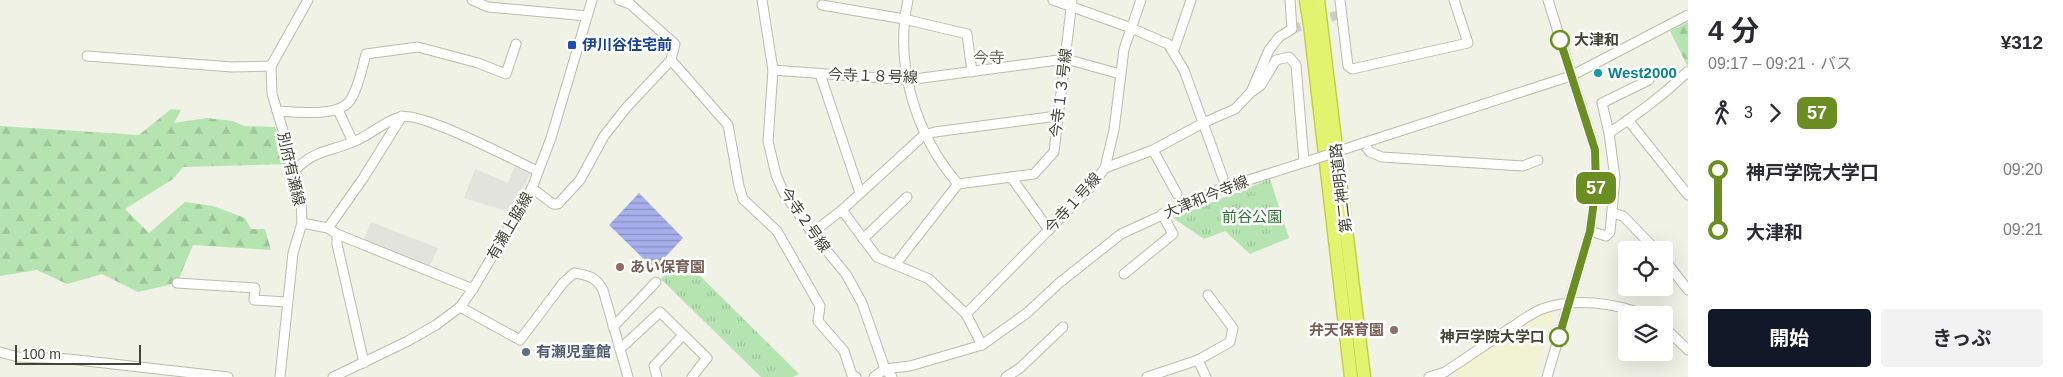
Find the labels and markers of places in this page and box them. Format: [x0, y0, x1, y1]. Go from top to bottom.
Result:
marker: 大津和 [1550, 30, 1570, 50]
place label: 大津和 [1574, 31, 1619, 48]
place label: 伊川谷住宅前 [582, 36, 672, 53]
marker: 伊川谷住宅前 [566, 39, 578, 51]
place label: West2000 [1608, 64, 1677, 81]
marker: West2000 [1592, 67, 1604, 79]
place label: あい保育園 [630, 258, 705, 275]
marker: あい保育園 [614, 261, 626, 273]
place label: 弁天保育園 [1309, 321, 1384, 338]
marker: 弁天保育園 [1388, 324, 1400, 336]
marker: 神戸学院大学口 [1549, 327, 1569, 347]
place label: 神戸学院大学口 [1439, 328, 1545, 345]
place label: 有瀬児童館 [536, 343, 611, 360]
marker: 有瀬児童館 [520, 346, 532, 358]

